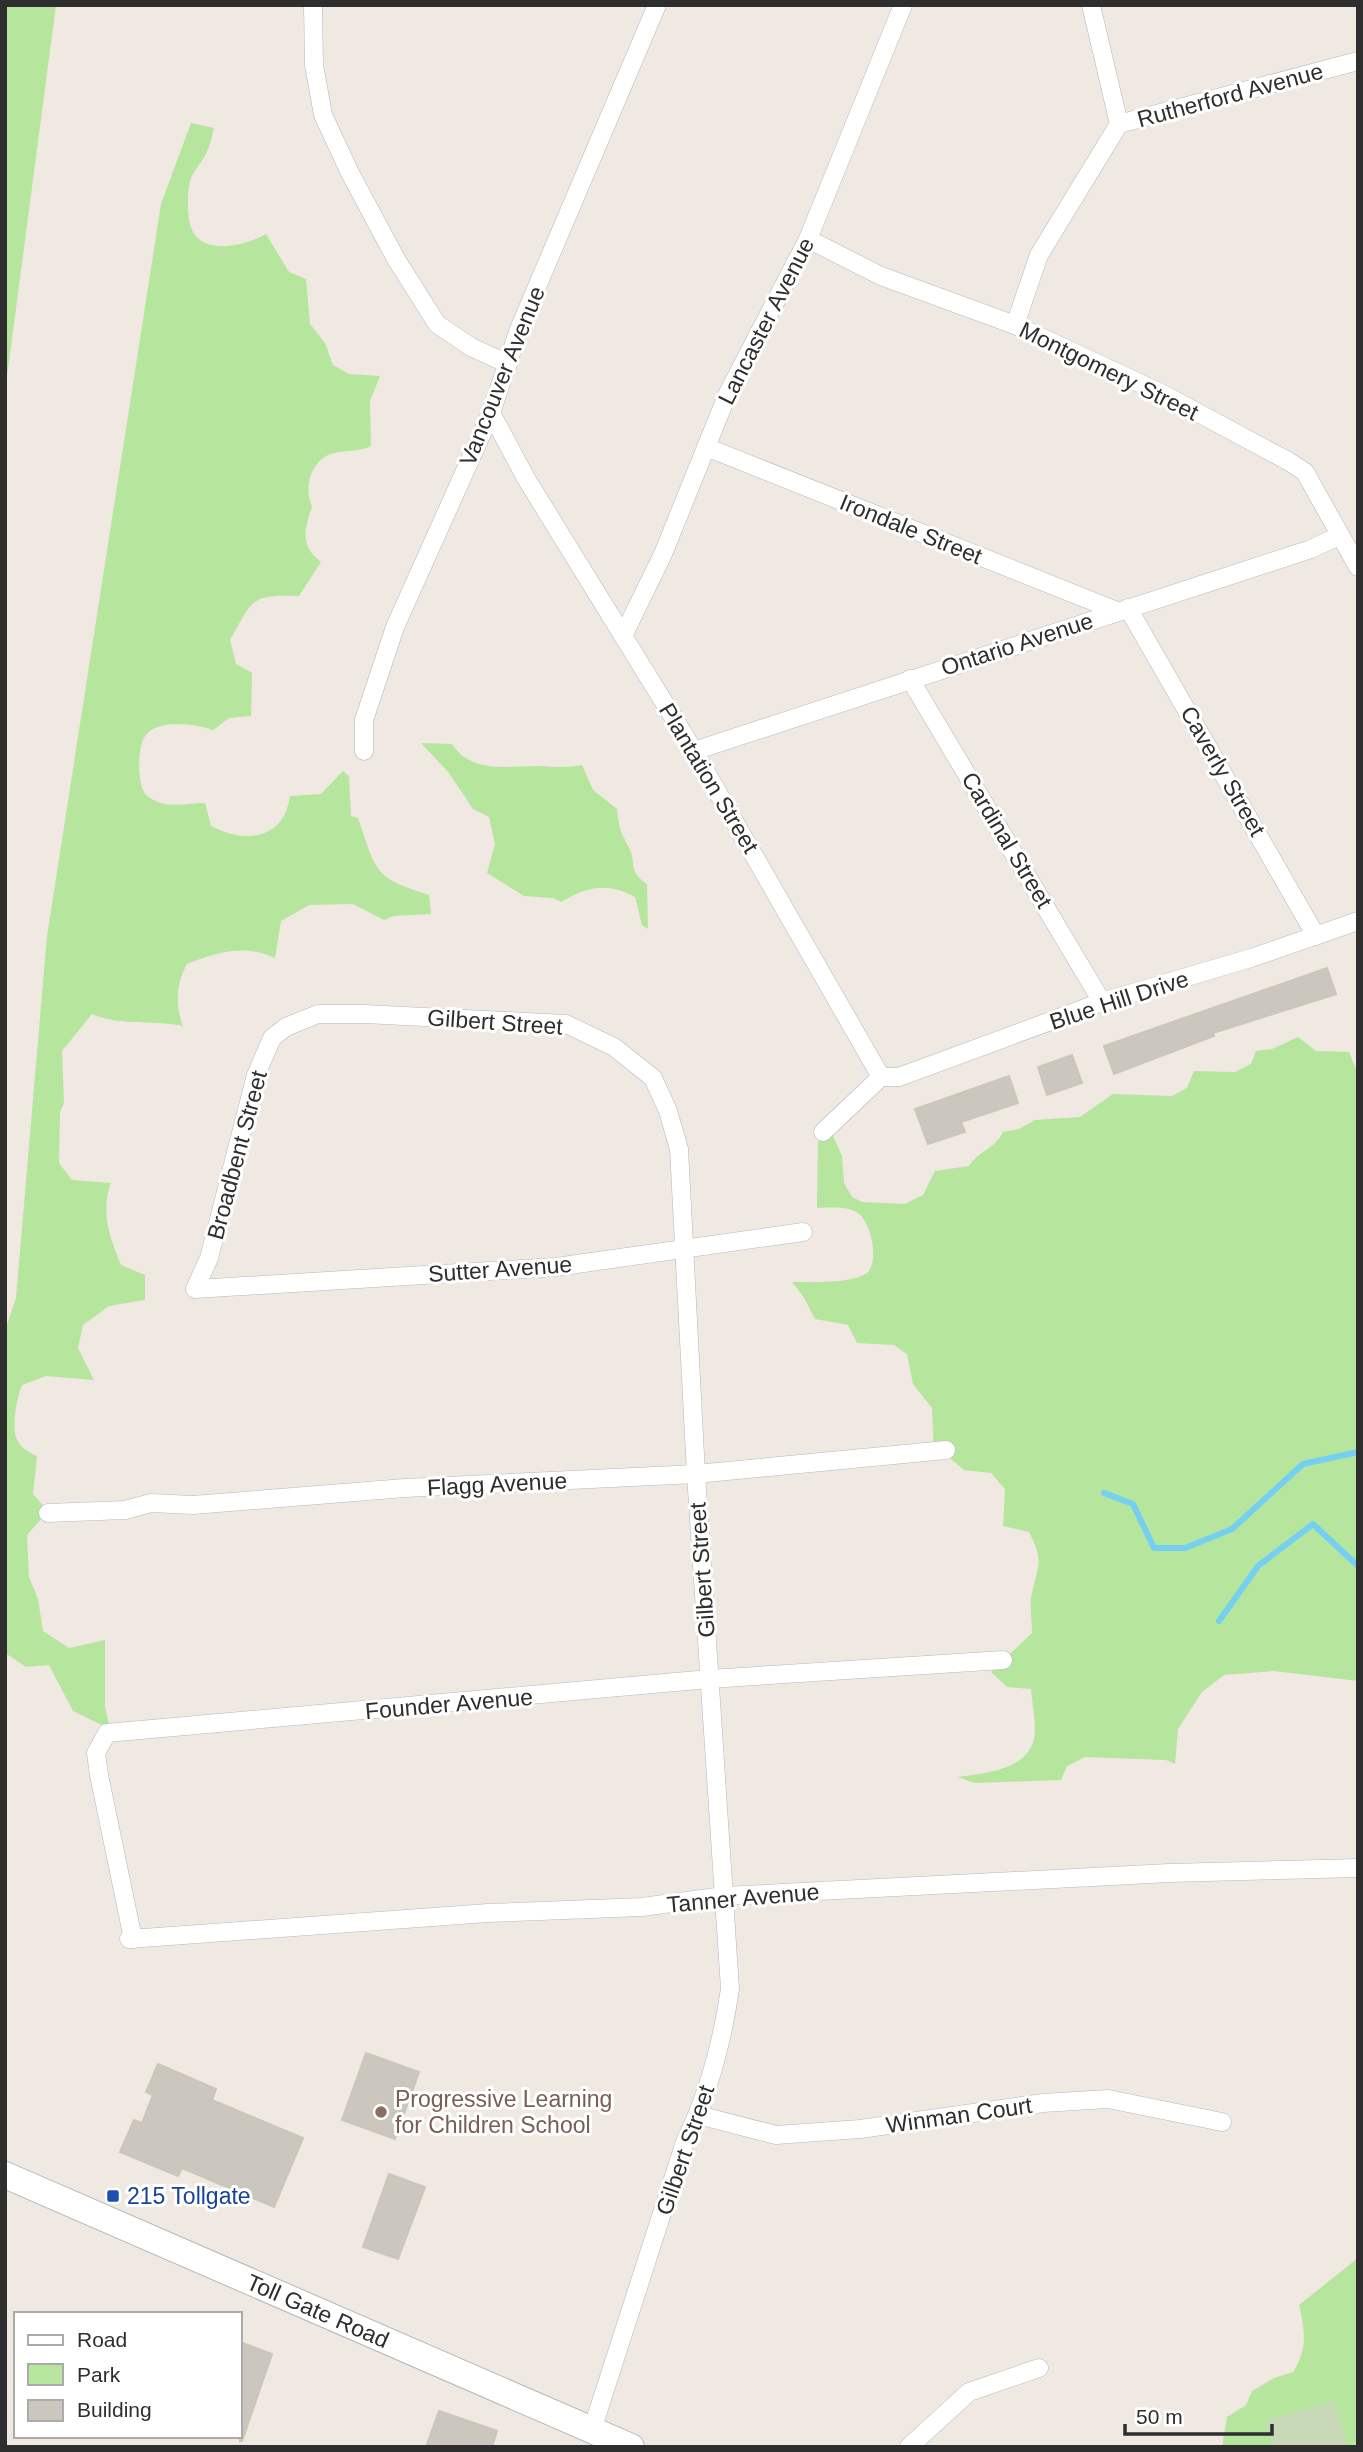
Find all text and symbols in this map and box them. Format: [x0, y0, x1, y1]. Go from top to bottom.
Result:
street label: Rutherford Avenue [1134, 58, 1326, 132]
street label: Lancaster Avenue [713, 233, 819, 409]
street label: Vancouver Avenue [454, 283, 550, 469]
street label: Montgomery Street [1015, 316, 1203, 426]
street label: Irondale Street [836, 489, 986, 570]
street label: Ontario Avenue [938, 607, 1096, 681]
street label: Plantation Street [654, 698, 764, 858]
street label: Caverly Street [1175, 701, 1271, 841]
street label: Cardinal Street [956, 768, 1058, 913]
street label: Blue Hill Drive [1046, 965, 1192, 1035]
street label: Gilbert Street [427, 1004, 564, 1040]
street label: Broadbent Street [202, 1067, 272, 1242]
street label: Sutter Avenue [427, 1251, 573, 1287]
street label: Flagg Avenue [426, 1467, 568, 1501]
street label: Gilbert Street [684, 1501, 720, 1638]
street label: Founder Avenue [364, 1684, 534, 1724]
street label: Tanner Avenue [666, 1878, 820, 1918]
street label: Gilbert Street [651, 2081, 720, 2218]
place label: Progressive Learning for Children School [395, 2086, 612, 2138]
street label: Winman Court [884, 2092, 1034, 2138]
marker: Progressive Learning for Children School [373, 2104, 389, 2120]
place label: 215 Tollgate [127, 2183, 251, 2209]
marker: 215 Tollgate [105, 2188, 121, 2204]
street label: Toll Gate Road [243, 2269, 393, 2353]
legend [14, 2312, 242, 2438]
text: Road [77, 2328, 127, 2351]
text: Park [77, 2363, 121, 2386]
scale bar [1125, 2392, 1272, 2436]
text: Building [77, 2398, 152, 2421]
text: 50 m [1136, 2405, 1183, 2428]

